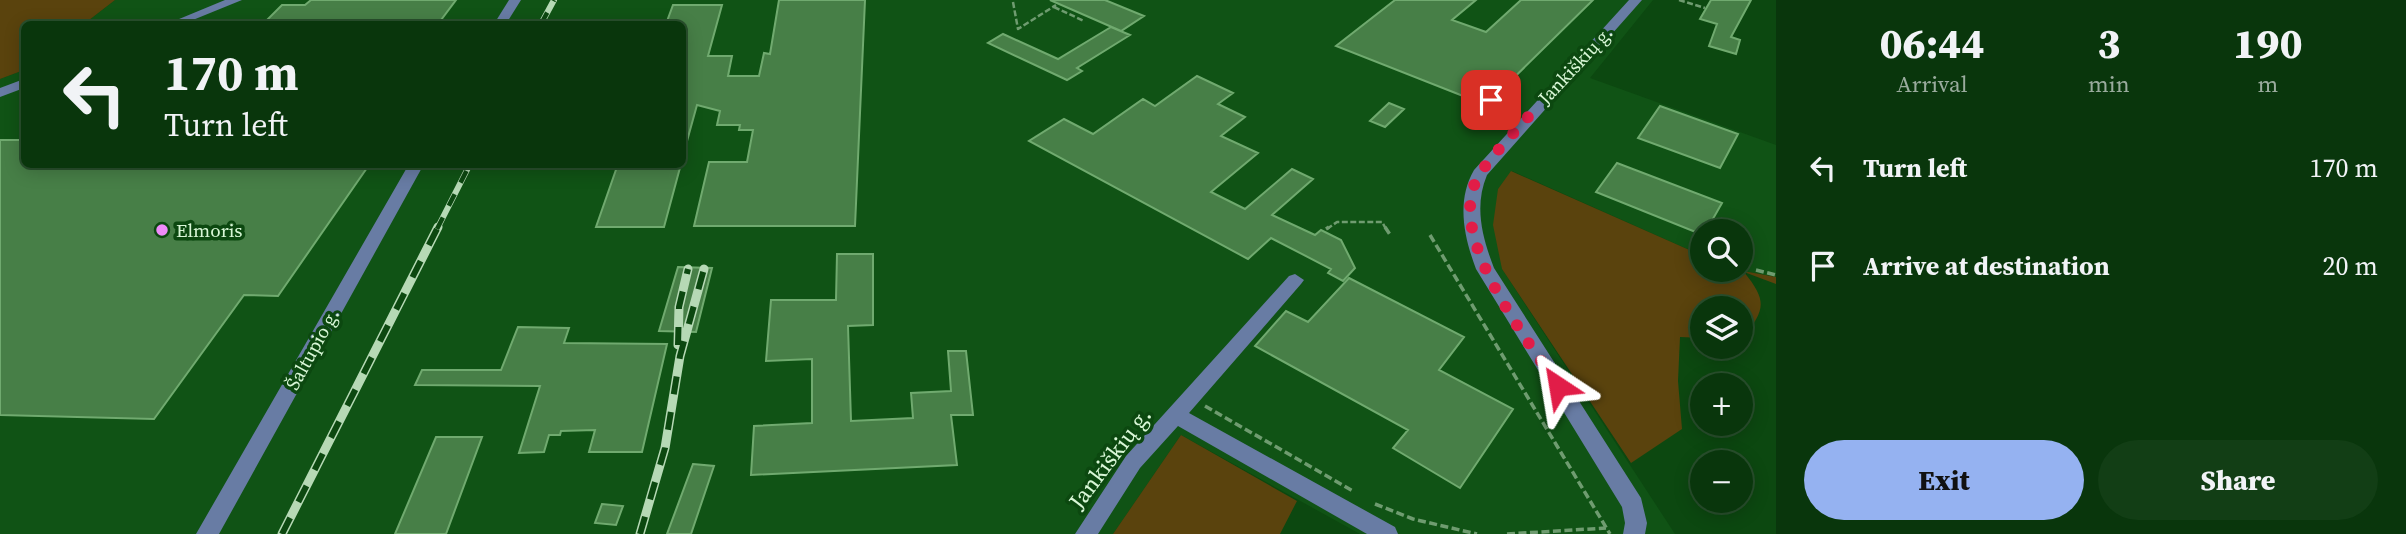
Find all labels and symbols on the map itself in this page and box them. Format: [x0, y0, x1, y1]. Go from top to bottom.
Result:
street label: Jankiškių g. [1531, 20, 1618, 111]
pin [1461, 70, 1521, 130]
place label: Elmoris [176, 217, 243, 243]
marker: Elmoris [154, 222, 170, 238]
street label: Šaltupio g. [279, 304, 345, 394]
position arrow [1521, 349, 1595, 423]
street label: Jankiškių g. [1061, 401, 1159, 516]

